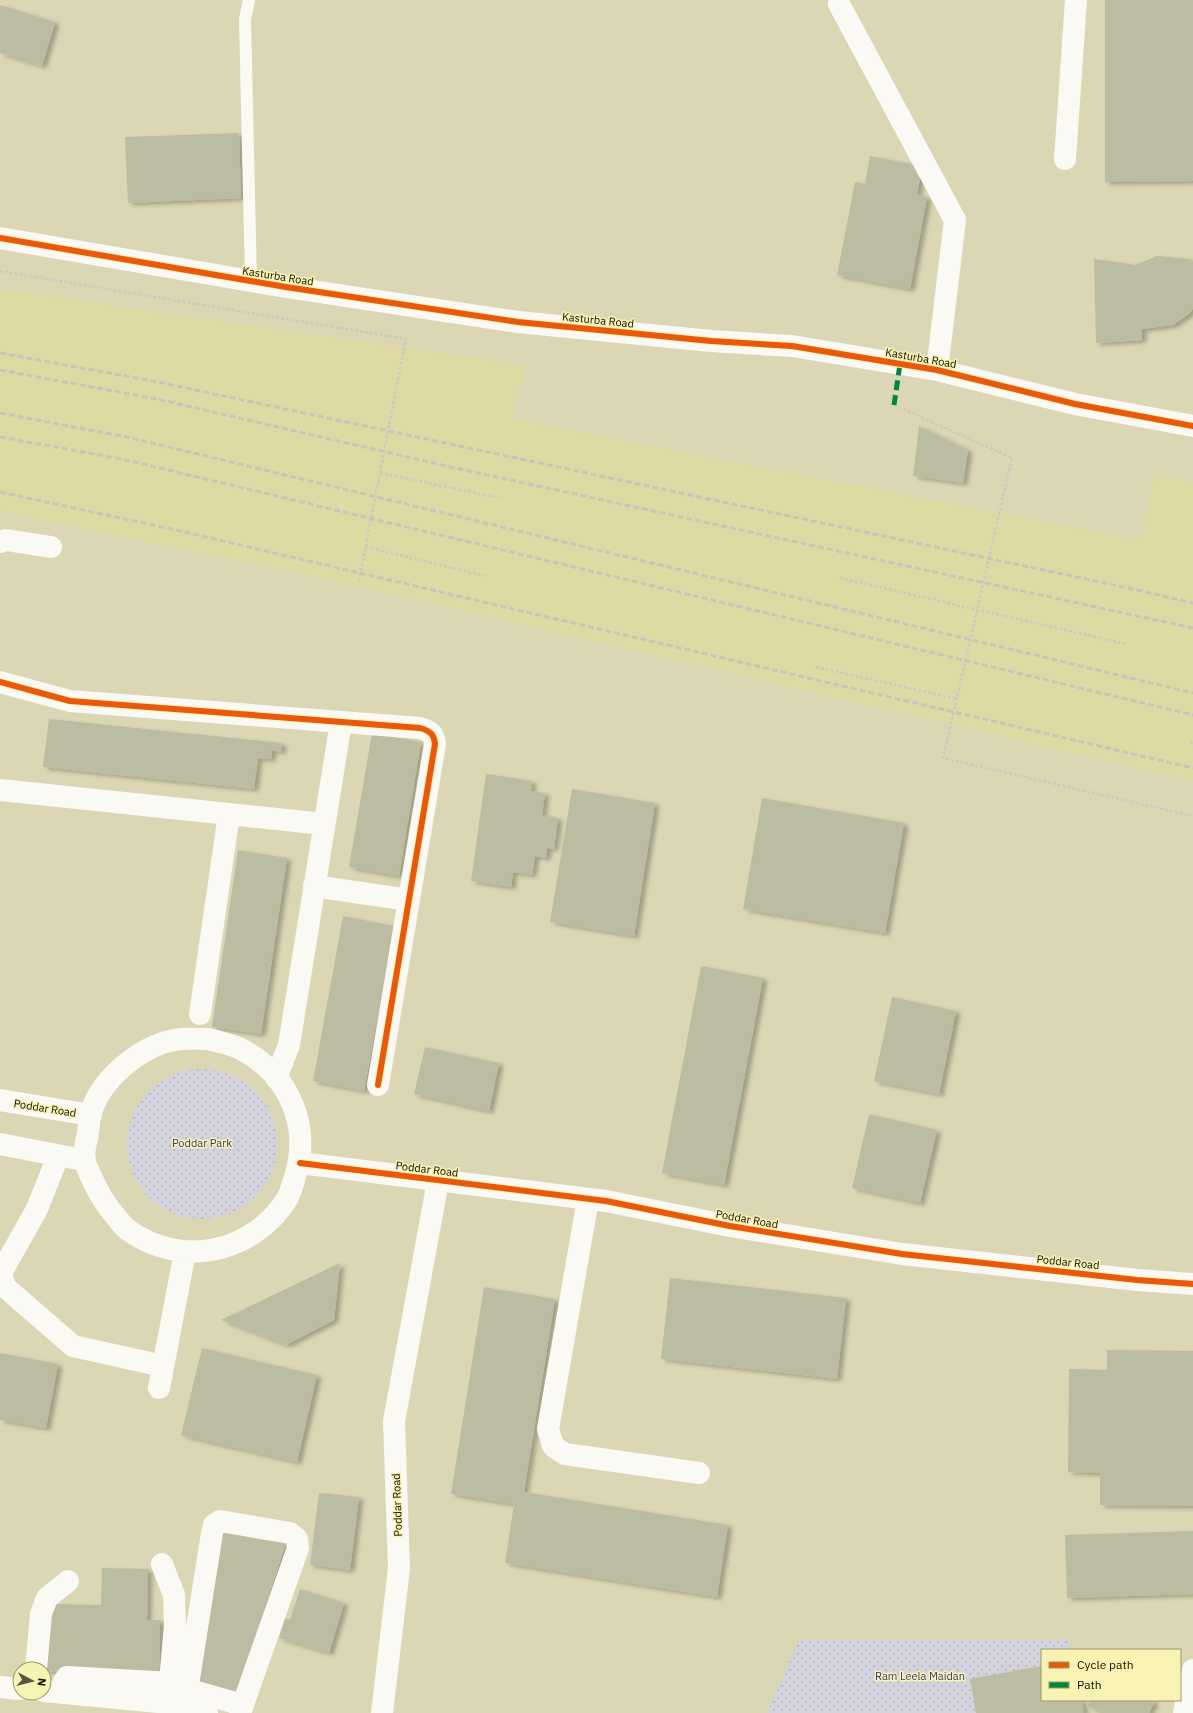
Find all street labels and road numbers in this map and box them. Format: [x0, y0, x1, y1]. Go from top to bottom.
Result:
street label: Kasturba Road [241, 263, 315, 289]
street label: Kasturba Road [561, 309, 635, 331]
street label: Kasturba Road [884, 345, 958, 371]
street label: Poddar Road [13, 1096, 77, 1120]
street label: Poddar Road [395, 1158, 459, 1180]
street label: Poddar Road [715, 1207, 779, 1231]
street label: Poddar Road [1036, 1252, 1100, 1272]
street label: Poddar Road [389, 1473, 405, 1537]

